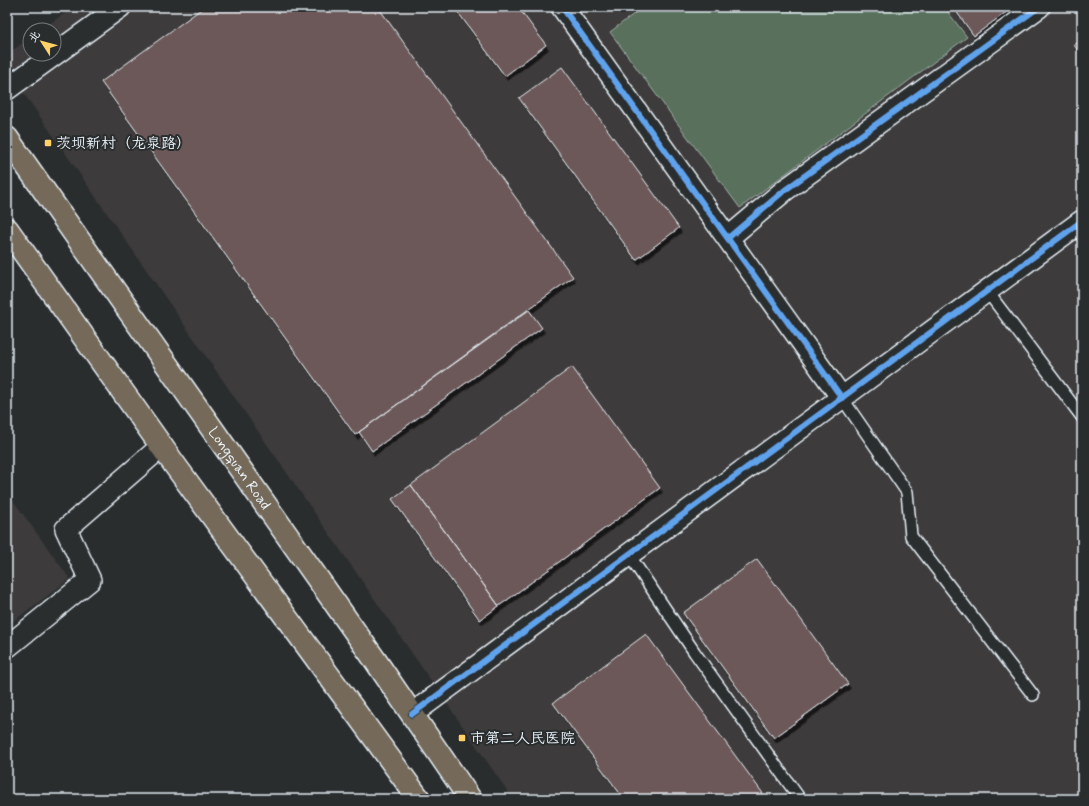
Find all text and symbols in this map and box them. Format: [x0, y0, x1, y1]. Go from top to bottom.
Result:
north arrow [22, 22, 62, 62]
text: 北 [26, 28, 44, 45]
place label: 茨坝新村（龙泉路） [56, 134, 191, 154]
marker: 茨坝新村（龙泉路） [43, 138, 53, 148]
street label: Longquan Road [203, 423, 275, 514]
place label: 市第二人民医院 [470, 729, 575, 749]
marker: 市第二人民医院 [457, 733, 467, 743]

